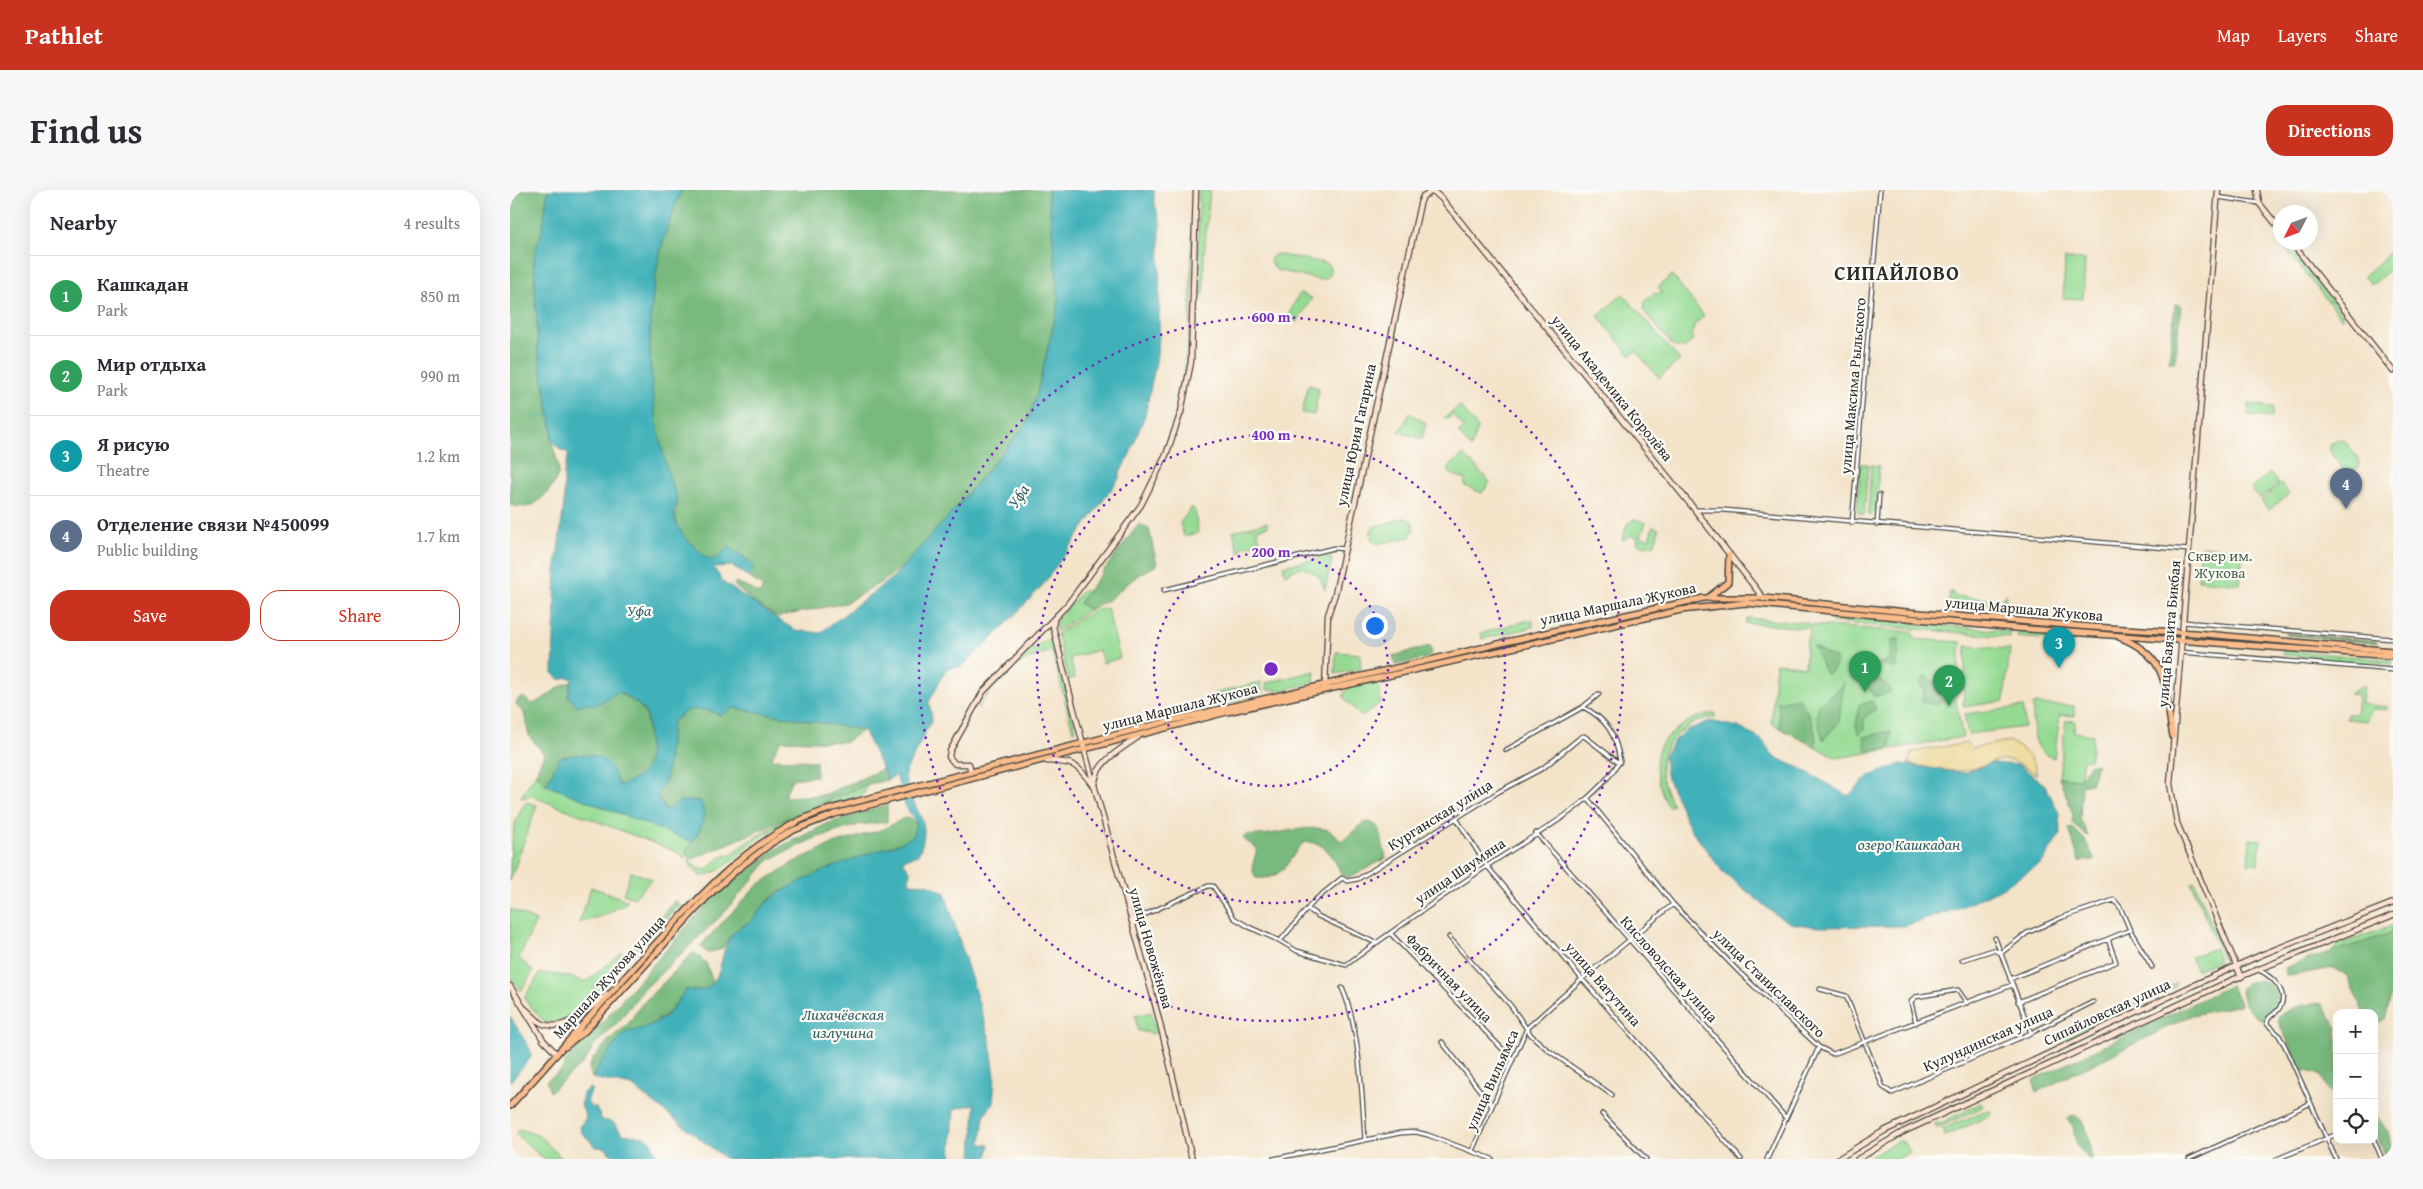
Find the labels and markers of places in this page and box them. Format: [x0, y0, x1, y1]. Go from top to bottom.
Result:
pin: 4 [2330, 468, 2362, 509]
pin: 3 [2043, 627, 2075, 668]
pin: 1 [1849, 651, 1881, 692]
centre of rings [1262, 660, 1280, 678]
pin: 2 [1933, 665, 1965, 706]

